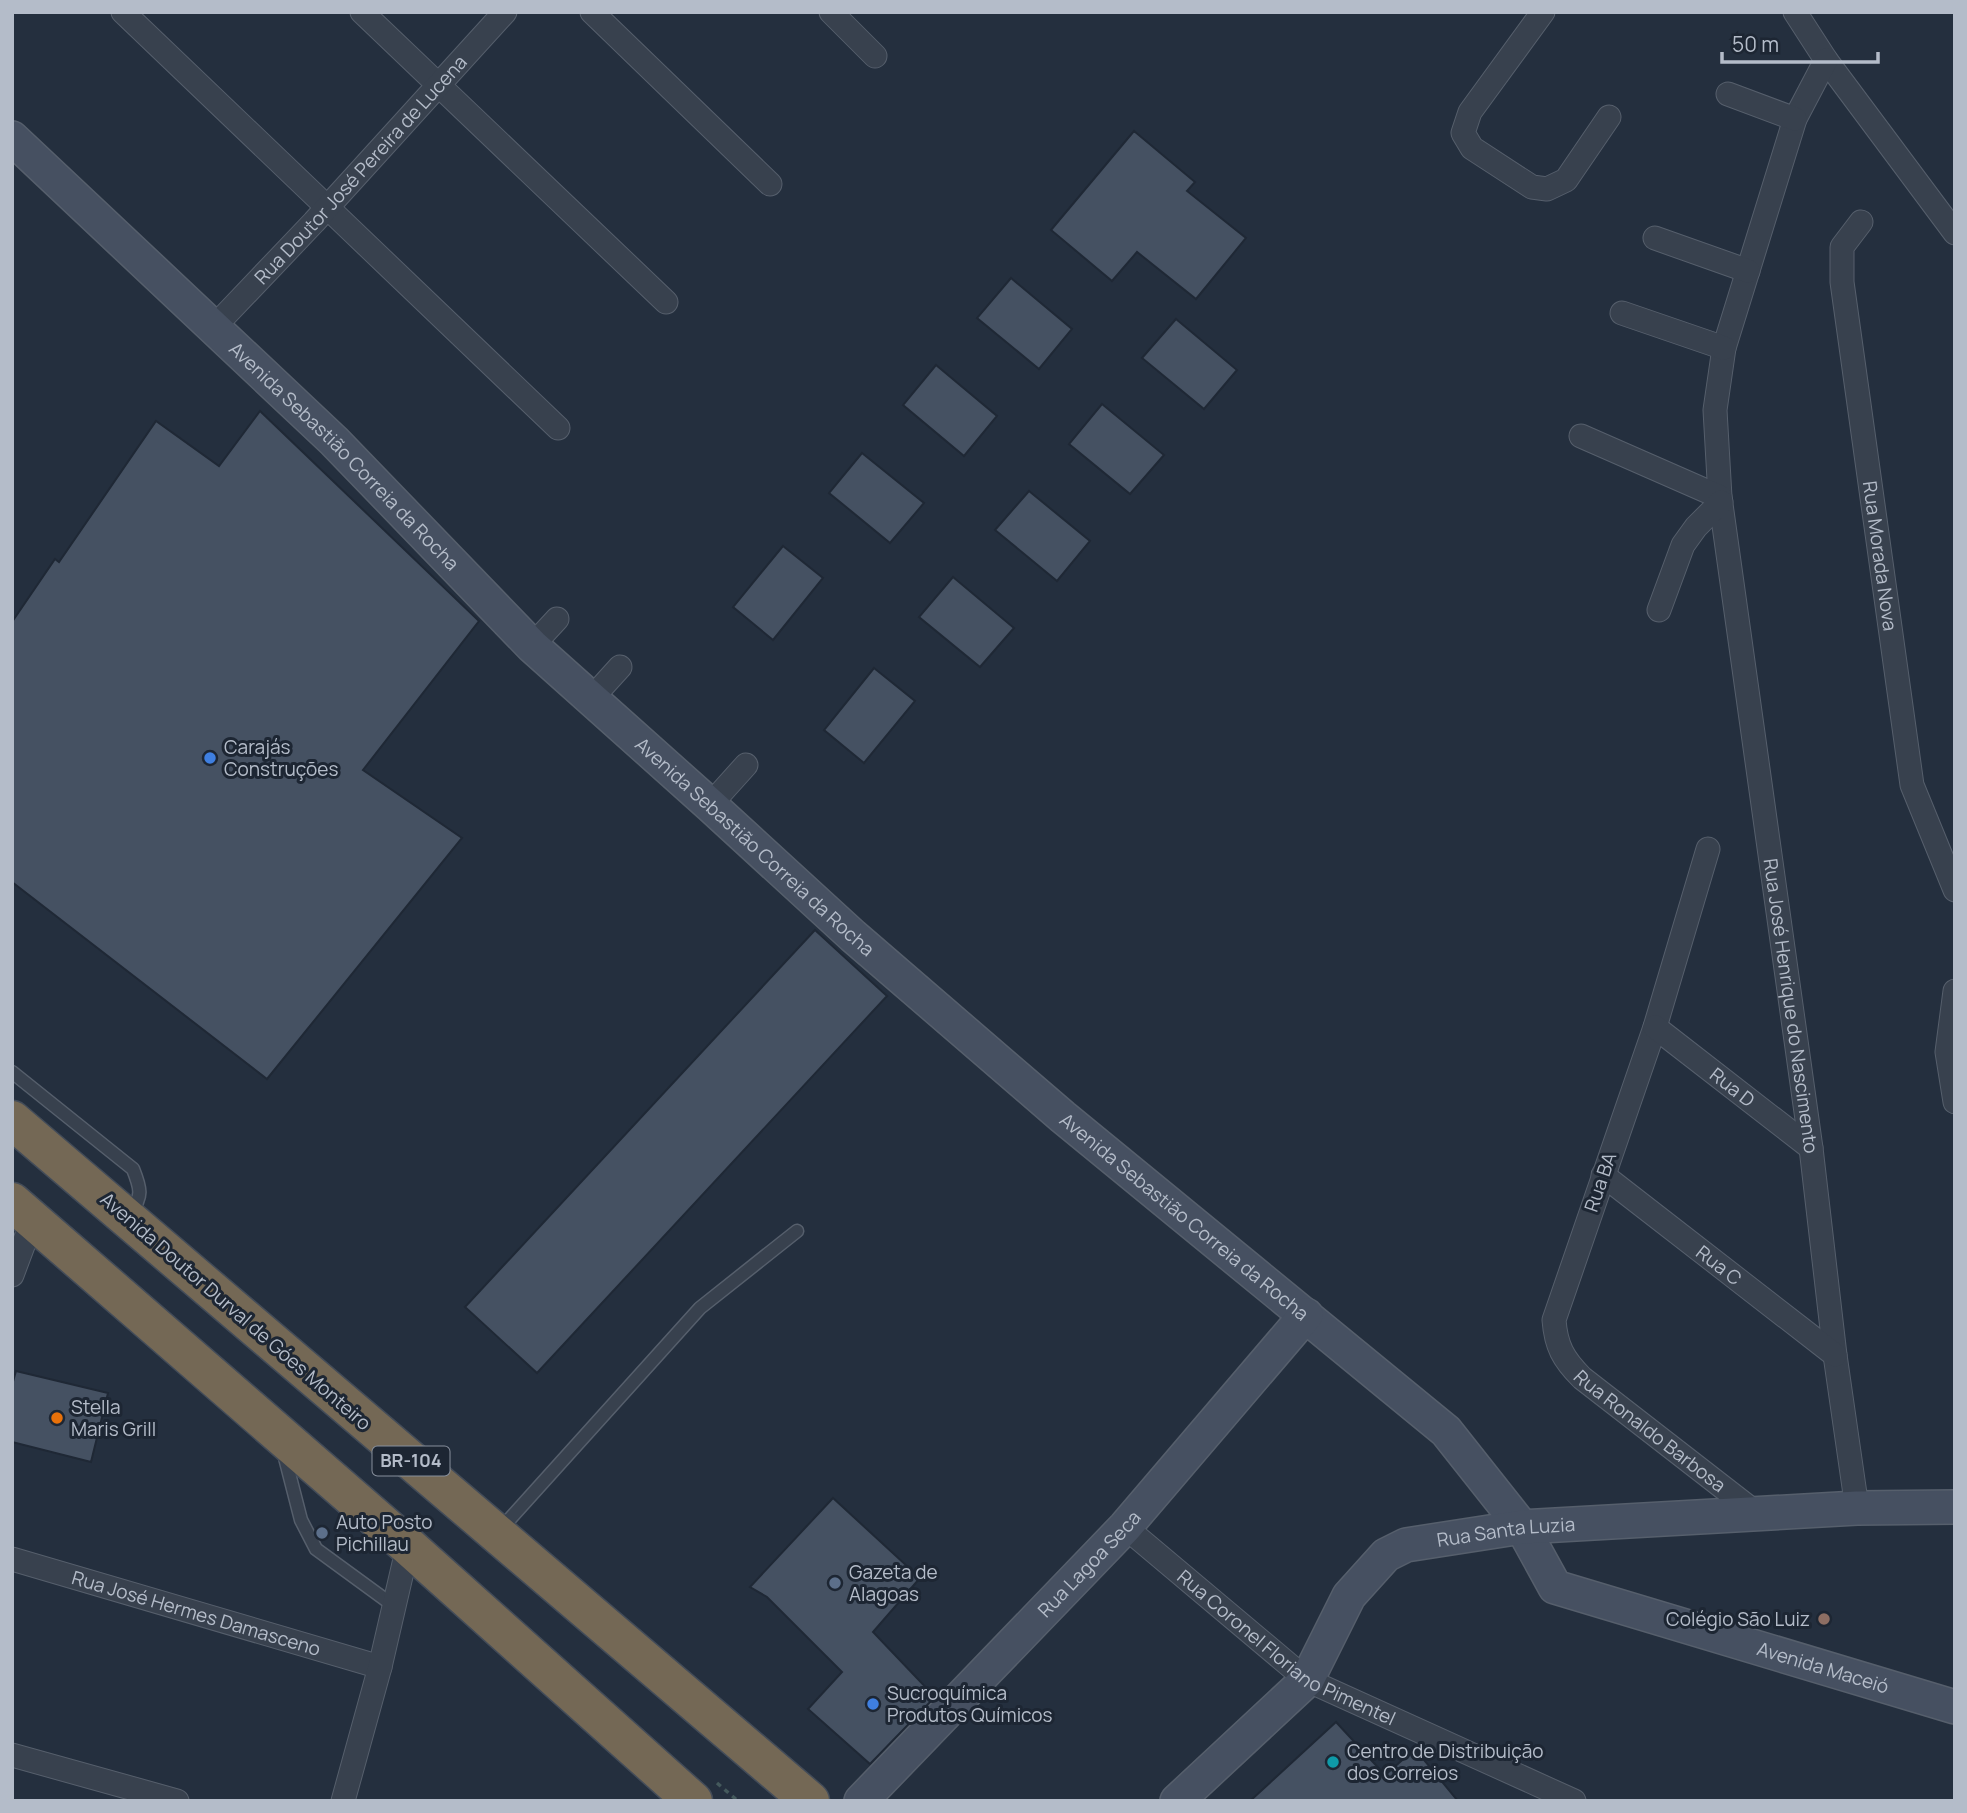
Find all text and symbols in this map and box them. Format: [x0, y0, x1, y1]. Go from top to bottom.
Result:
scale bar [1722, 21, 1878, 65]
text: 50 m [1732, 30, 1779, 58]
street label: Rua Doutor José Pereira de Lucena [248, 49, 473, 290]
street label: Avenida Sebastião Correia da Rocha [224, 336, 465, 576]
street label: Rua Morada Nova [1857, 479, 1903, 633]
street label: Avenida Sebastião Correia da Rocha [630, 731, 880, 962]
place label: Carajás Construções [224, 734, 338, 782]
marker: Carajás Construções [202, 750, 218, 766]
street label: Rua José Henrique do Nascimento [1758, 857, 1825, 1155]
street label: Rua D [1705, 1061, 1760, 1113]
street label: Avenida Sebastião Correia da Rocha [1055, 1107, 1314, 1326]
street label: Rua BA [1578, 1149, 1622, 1215]
street label: Avenida Doutor Durval de Góes Monteiro [95, 1186, 377, 1436]
street label: Rua C [1691, 1239, 1747, 1291]
street label: Rua Ronaldo Barbosa [1568, 1364, 1731, 1498]
place label: Stella Maris Grill [71, 1394, 156, 1442]
marker: Stella Maris Grill [49, 1410, 65, 1426]
road number: BR-104 [372, 1446, 450, 1476]
street label: Rua Lagoa Seca [1032, 1505, 1146, 1623]
place label: Auto Posto Pichillau [336, 1509, 433, 1557]
street label: Rua Santa Luzia [1435, 1511, 1576, 1553]
marker: Auto Posto Pichillau [314, 1525, 330, 1541]
place label: Gazeta de Alagoas [849, 1559, 938, 1607]
street label: Rua José Hermes Damasceno [69, 1564, 324, 1662]
street label: Rua Coronel Floriano Pimentel [1172, 1564, 1400, 1731]
marker: Gazeta de Alagoas [827, 1575, 843, 1591]
place label: Colégio São Luiz [1666, 1606, 1810, 1632]
marker: Colégio São Luiz [1816, 1611, 1832, 1627]
street label: Avenida Maceió [1754, 1635, 1892, 1699]
place label: Sucroquímica Produtos Químicos [887, 1680, 1052, 1728]
marker: Sucroquímica Produtos Químicos [865, 1696, 881, 1712]
place label: Centro de Distribuição dos Correios [1347, 1738, 1543, 1786]
marker: Centro de Distribuição dos Correios [1325, 1754, 1341, 1770]

